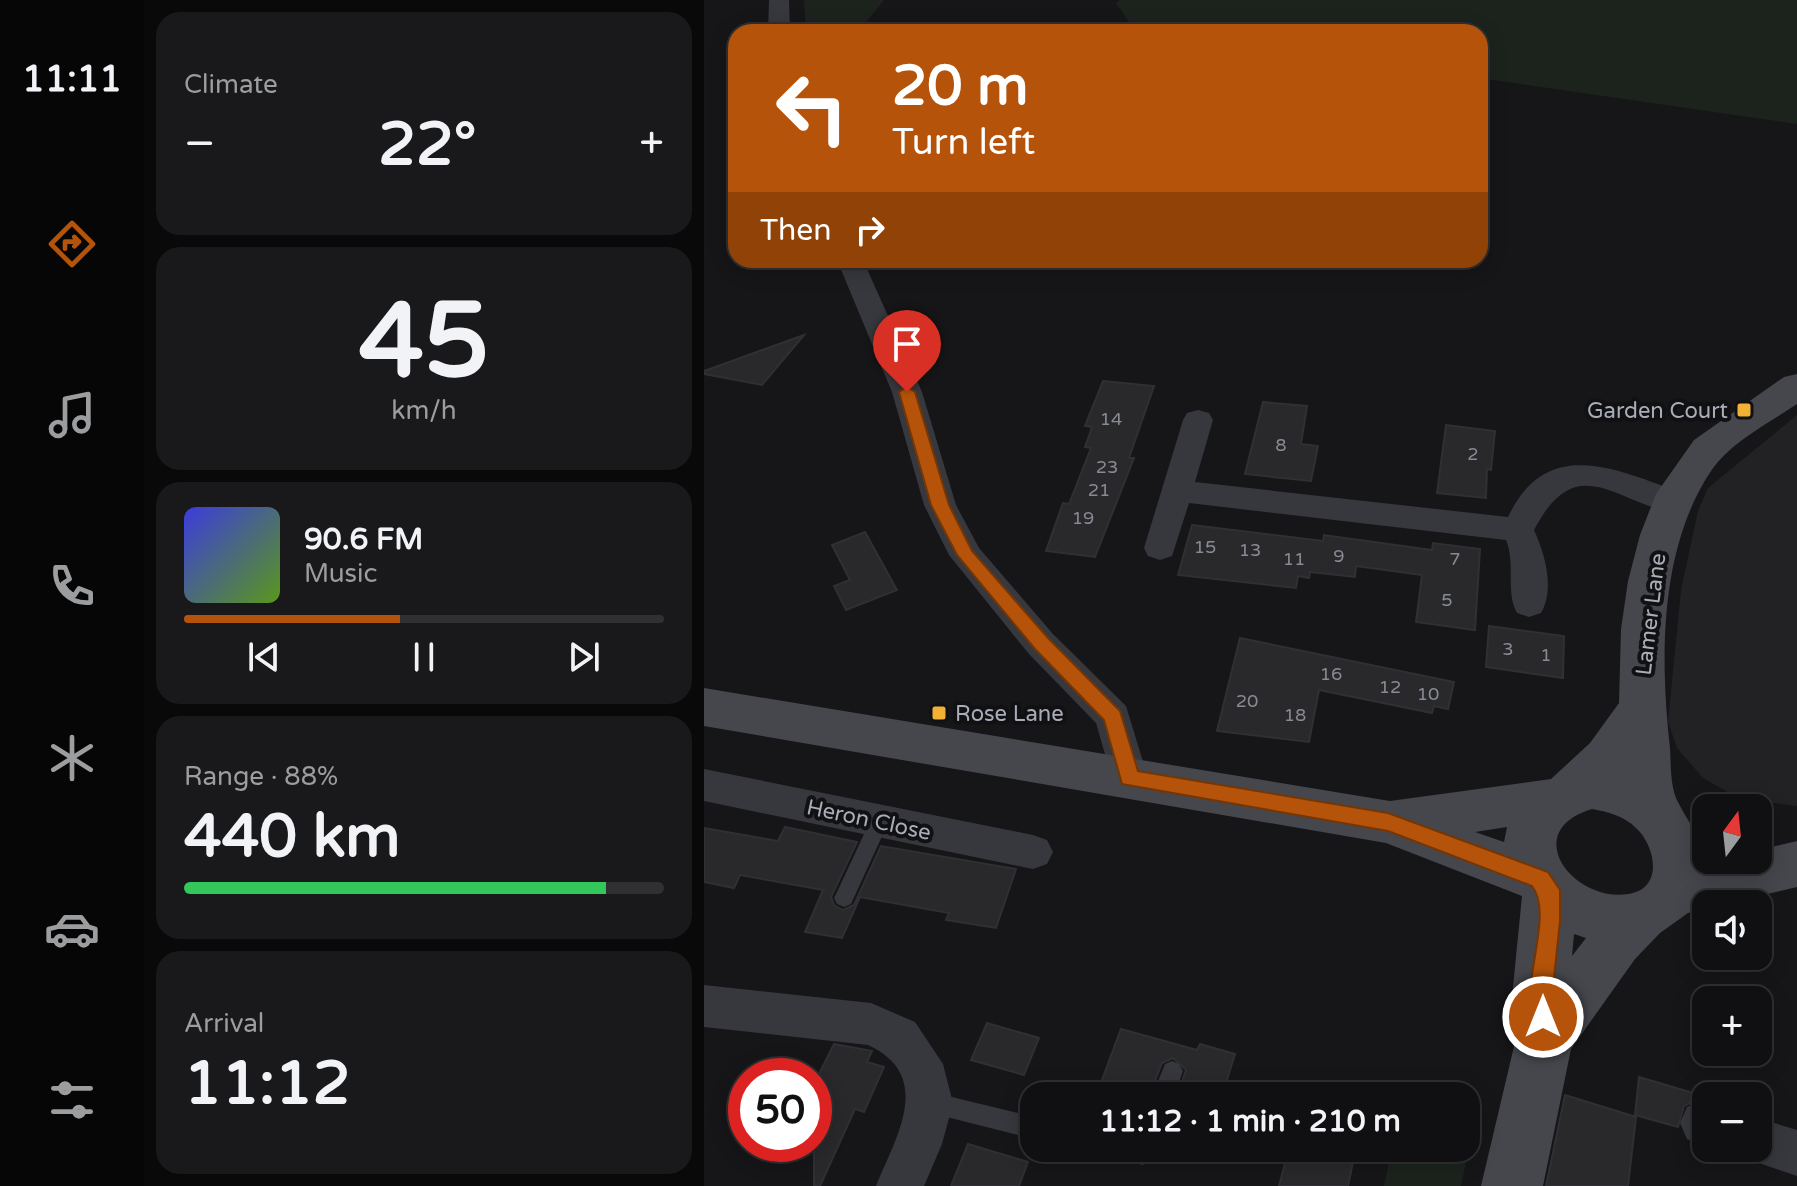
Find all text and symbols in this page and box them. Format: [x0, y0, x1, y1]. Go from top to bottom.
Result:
text: 20 m [892, 53, 1028, 120]
icon: left [760, 56, 864, 160]
text: 11:11 [22, 58, 122, 101]
text: Climate [184, 69, 278, 100]
text: 22° [378, 109, 476, 181]
text: − [184, 118, 215, 171]
text: + [639, 118, 664, 171]
text: Turn left [892, 121, 1035, 164]
icon: right [848, 208, 892, 252]
text: Then [760, 212, 832, 249]
icon: directions [44, 216, 100, 272]
text: 45 [359, 280, 489, 405]
pin [873, 310, 941, 392]
icon: arrive [885, 322, 929, 366]
icon: music [44, 387, 100, 443]
text: km/h [391, 395, 457, 426]
place label: Garden Court [1587, 398, 1728, 424]
marker: Garden Court [1735, 401, 1753, 419]
house number: 14 [1100, 408, 1122, 430]
house number: 8 [1275, 434, 1287, 456]
house number: 2 [1467, 443, 1479, 465]
house number: 23 [1096, 456, 1118, 478]
house number: 21 [1088, 479, 1110, 501]
house number: 19 [1072, 507, 1094, 529]
text: 90.6 FM [304, 521, 423, 558]
house number: 15 [1194, 536, 1216, 558]
house number: 13 [1239, 539, 1261, 561]
house number: 9 [1333, 545, 1345, 567]
house number: 11 [1283, 548, 1305, 570]
house number: 7 [1449, 548, 1461, 570]
street label: Lamer Lane [1631, 552, 1671, 677]
icon: phone [44, 558, 100, 614]
text: Music [304, 558, 377, 589]
house number: 5 [1441, 589, 1453, 611]
icon: previous [242, 635, 286, 679]
icon: pause [402, 635, 446, 679]
icon: next [562, 635, 606, 679]
house number: 3 [1502, 638, 1514, 660]
house number: 1 [1540, 644, 1552, 666]
house number: 16 [1320, 663, 1342, 685]
house number: 12 [1379, 676, 1401, 698]
house number: 10 [1417, 683, 1439, 705]
house number: 20 [1236, 690, 1258, 712]
place label: Rose Lane [955, 701, 1064, 727]
marker: Rose Lane [930, 704, 948, 722]
house number: 18 [1284, 704, 1306, 726]
icon: climate [44, 730, 100, 786]
text: Range · 88% [184, 761, 338, 792]
street label: Heron Close [804, 794, 933, 846]
north arrow [1692, 794, 1772, 874]
map controls [1692, 794, 1772, 1162]
text: 440 km [184, 801, 400, 873]
button: sound [1692, 890, 1772, 970]
icon: car [44, 901, 100, 957]
position arrow [1501, 975, 1585, 1059]
button: + [1692, 986, 1772, 1066]
text: Arrival [184, 1008, 264, 1039]
text: 11:12 [184, 1048, 350, 1120]
speed limit sign: 50 [728, 1058, 832, 1162]
icon: filters [44, 1072, 100, 1128]
button: − [1692, 1082, 1772, 1162]
text: 11:12 · 1 min · 210 m [1099, 1103, 1401, 1140]

